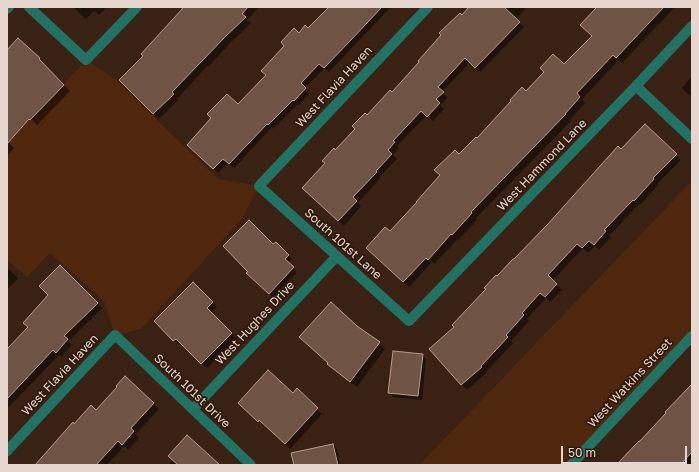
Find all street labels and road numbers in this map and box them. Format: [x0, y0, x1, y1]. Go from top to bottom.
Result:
street label: West Flavia Haven [293, 43, 375, 131]
street label: West Hammond Lane [494, 116, 590, 214]
street label: South 101st Lane [302, 206, 384, 282]
street label: West Hughes Drive [212, 278, 298, 368]
street label: West Flavia Haven [19, 331, 101, 419]
street label: West Watkins Street [585, 335, 675, 431]
street label: South 101st Drive [151, 351, 233, 431]

